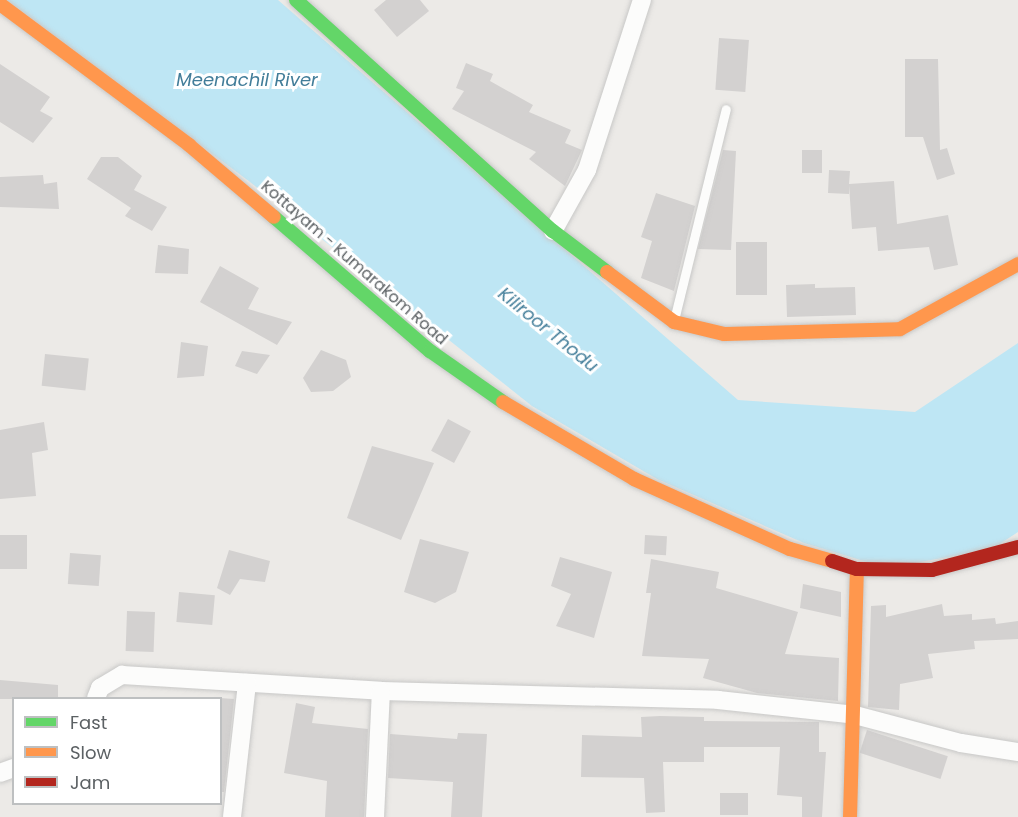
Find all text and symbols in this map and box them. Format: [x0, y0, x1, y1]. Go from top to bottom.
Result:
water label: Meenachil River [176, 69, 318, 91]
street label: Kottayam - Kumarakom Road [257, 177, 451, 349]
water label: Kiliroor Thodu [494, 283, 602, 377]
legend [12, 697, 222, 805]
text: Fast [70, 710, 107, 735]
text: Slow [70, 740, 111, 765]
text: Jam [70, 770, 110, 795]

